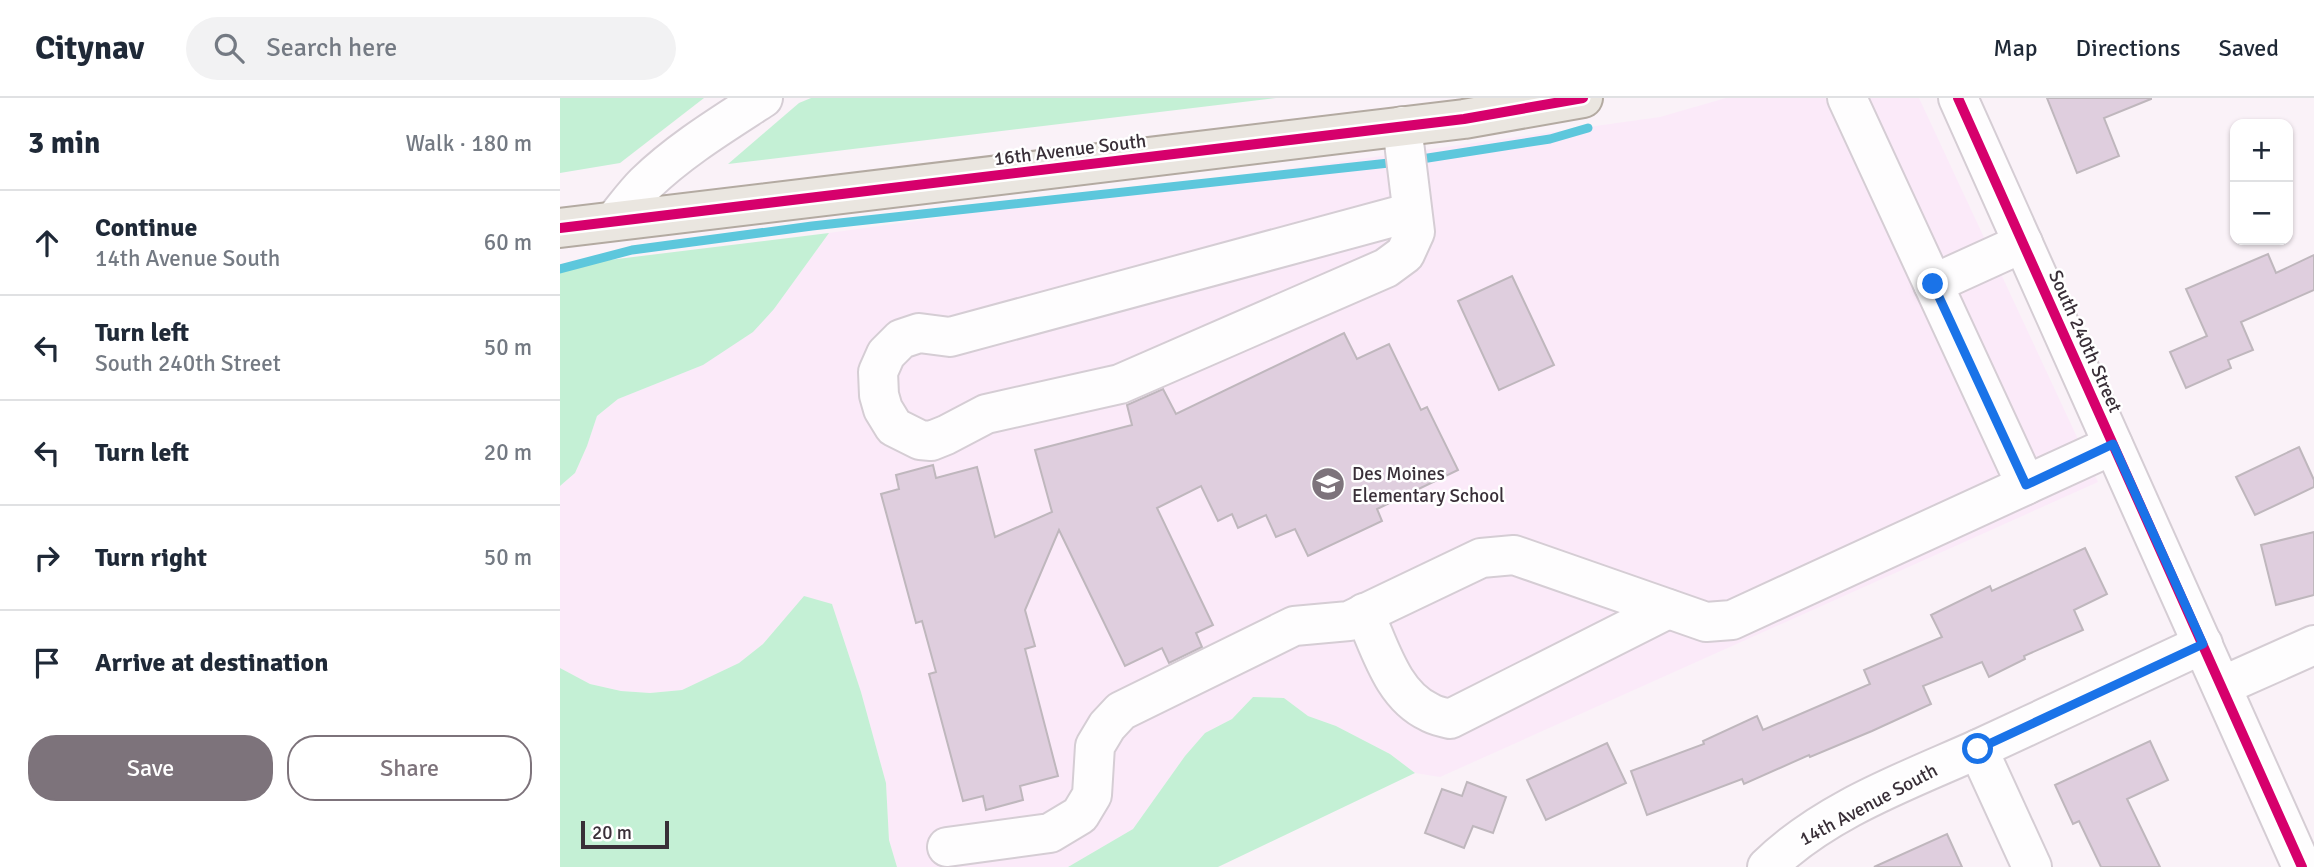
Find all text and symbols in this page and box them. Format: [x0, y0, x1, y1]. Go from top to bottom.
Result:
search box [186, 17, 676, 80]
text: Citynav [35, 28, 144, 69]
icon: search [210, 29, 248, 67]
text: Search here [266, 32, 397, 64]
text: Map [1993, 33, 2038, 63]
text: Directions [2076, 33, 2181, 63]
text: Saved [2219, 33, 2279, 63]
map controls [2230, 119, 2293, 245]
button: + [2230, 119, 2293, 182]
text: 3 min [28, 125, 100, 162]
text: Walk · 180 m [406, 129, 532, 158]
street label: 16th Avenue South [993, 129, 1148, 171]
button: − [2230, 182, 2293, 245]
text: Continue [95, 212, 197, 244]
icon: ahead [28, 224, 66, 262]
text: 60 m [484, 228, 532, 257]
text: 14th Avenue South [95, 244, 280, 273]
street label: South 240th Street [2043, 266, 2127, 417]
route end [1917, 268, 1948, 299]
text: Turn left [95, 317, 189, 349]
icon: left [28, 329, 66, 367]
text: 50 m [484, 333, 532, 362]
text: South 240th Street [95, 349, 281, 378]
icon: left [28, 434, 66, 472]
text: Turn left [95, 437, 189, 469]
text: 20 m [484, 438, 532, 467]
place label: Des Moines Elementary School [1352, 462, 1505, 508]
school or university icon: Des Moines Elementary School [1309, 465, 1347, 503]
icon: right [28, 539, 66, 577]
text: Turn right [95, 542, 207, 574]
text: 50 m [484, 543, 532, 572]
icon: arrive [28, 644, 66, 682]
text: Arrive at destination [95, 647, 328, 679]
route start [1962, 733, 1993, 764]
button: Save [28, 735, 273, 801]
button: Share [287, 735, 532, 801]
street label: 14th Avenue South [1795, 758, 1942, 851]
scale bar [581, 818, 668, 850]
text: 20 m [592, 821, 632, 845]

